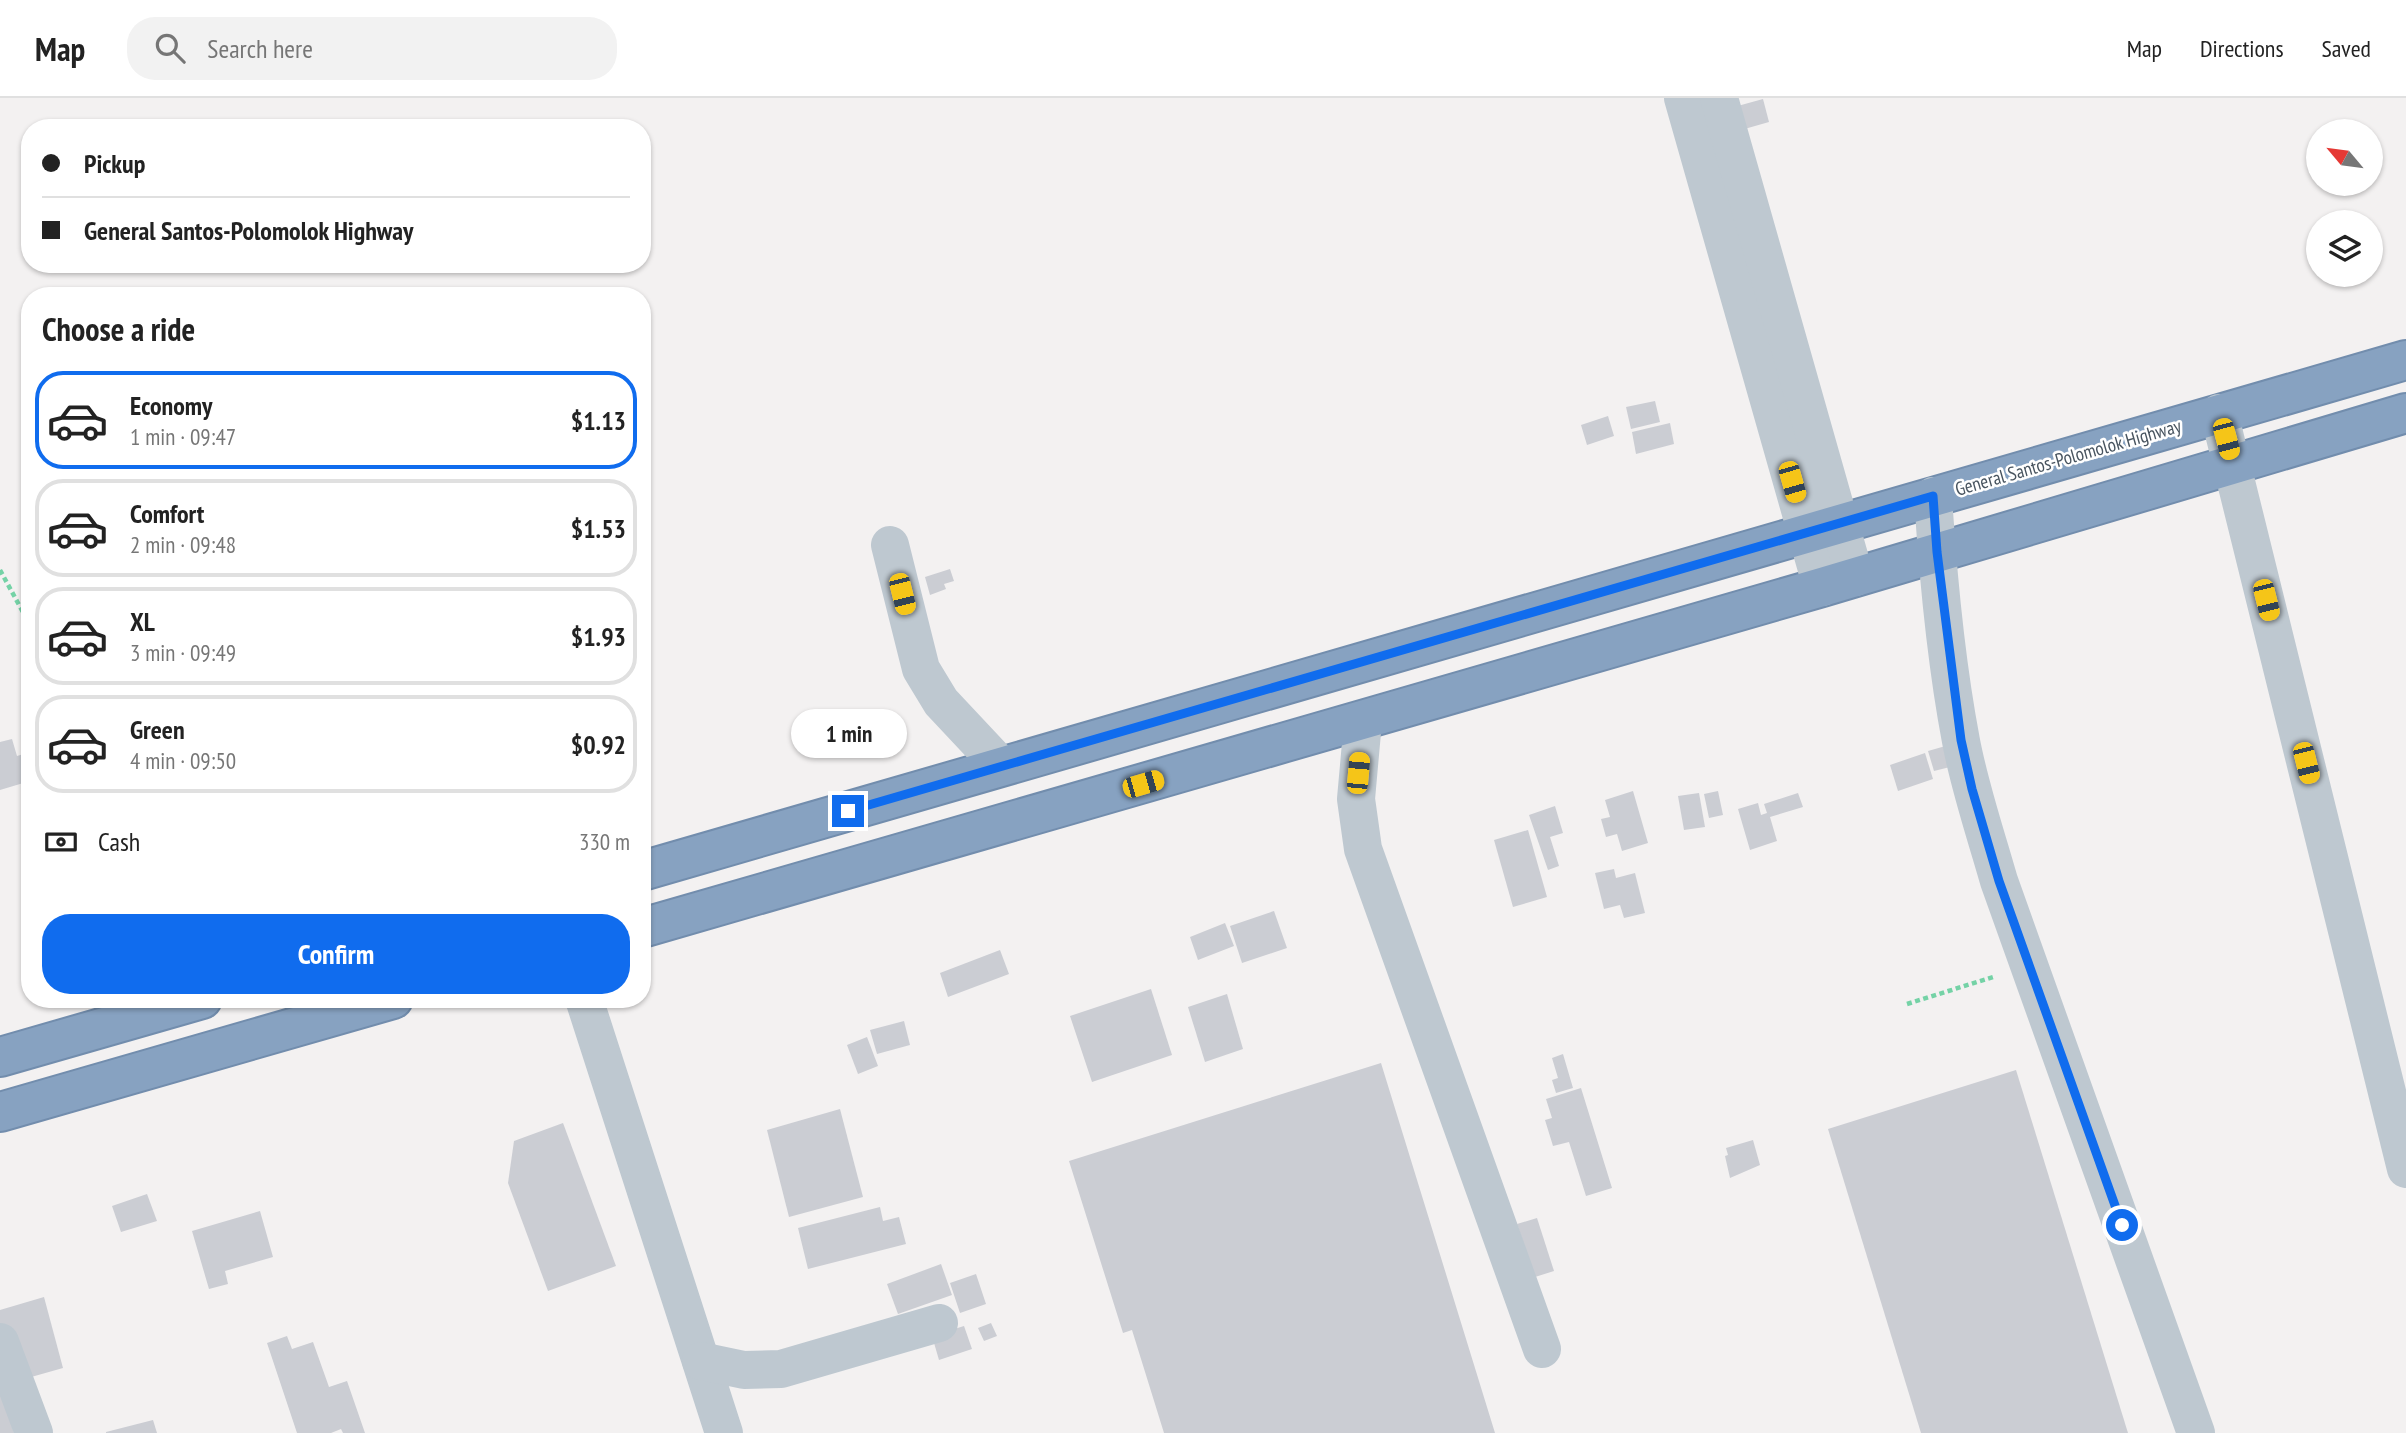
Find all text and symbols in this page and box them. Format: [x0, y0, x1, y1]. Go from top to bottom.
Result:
search box [127, 17, 617, 80]
text: Map [35, 27, 85, 70]
icon: search [151, 29, 189, 67]
text: Search here [207, 32, 313, 65]
text: Map [2127, 33, 2162, 64]
text: Directions [2200, 33, 2284, 64]
text: Saved [2322, 33, 2371, 64]
north arrow [2306, 119, 2384, 196]
map controls [2306, 119, 2383, 287]
text: Pickup [84, 147, 145, 180]
button: layers [2306, 210, 2383, 287]
text: General Santos-Polomolok Highway [84, 214, 414, 247]
text: Choose a ride [42, 308, 195, 350]
icon: car [46, 389, 109, 452]
text: Economy [130, 389, 212, 422]
text: $1.13 [571, 404, 626, 437]
street label: General Santos-Polomolok Highway [1952, 413, 2184, 501]
car [2211, 416, 2242, 462]
text: 1 min · 09:47 [130, 422, 236, 451]
car [1777, 459, 1808, 505]
icon: car [46, 497, 109, 560]
text: Comfort [130, 497, 204, 530]
text: $1.53 [571, 512, 626, 545]
text: 2 min · 09:48 [130, 530, 236, 559]
car [887, 571, 918, 617]
car [2251, 577, 2282, 623]
icon: car [46, 605, 109, 668]
text: XL [130, 605, 155, 638]
text: $1.93 [571, 620, 626, 653]
text: 3 min · 09:49 [130, 638, 236, 667]
callout: 1 min [790, 710, 906, 758]
icon: car [46, 713, 109, 776]
text: Green [130, 713, 185, 746]
text: 1 min [826, 719, 872, 748]
text: $0.92 [571, 728, 626, 761]
car [2291, 740, 2322, 786]
text: 4 min · 09:50 [130, 746, 236, 775]
car [1346, 751, 1371, 795]
car [1120, 768, 1167, 800]
route end [832, 795, 864, 827]
icon: cash [42, 823, 80, 861]
text: Cash [98, 825, 140, 858]
text: 330 m [579, 827, 630, 856]
button: Confirm [42, 914, 630, 994]
route start [2106, 1209, 2138, 1241]

